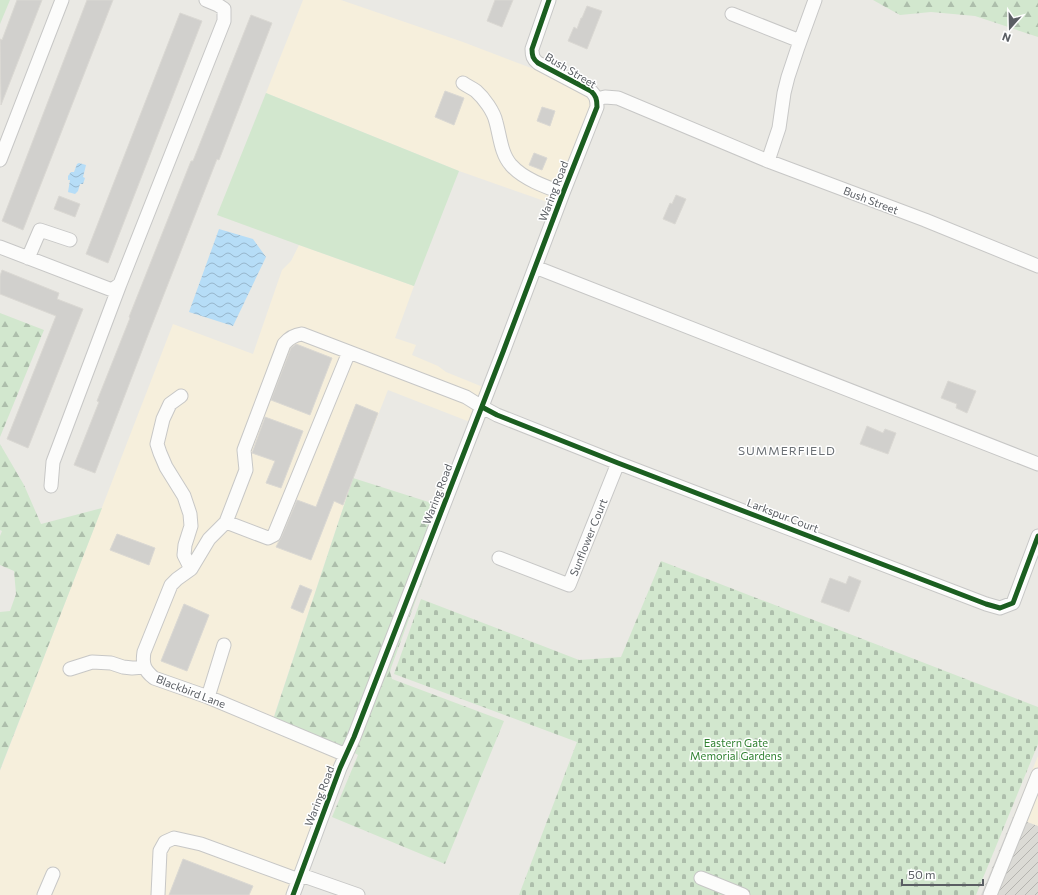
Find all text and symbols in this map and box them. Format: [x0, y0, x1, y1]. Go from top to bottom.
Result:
north arrow [990, 8, 1030, 48]
text: N [1000, 30, 1013, 45]
street label: Bush Street [543, 50, 600, 91]
street label: Waring Road [536, 159, 570, 223]
street label: Bush Street [842, 184, 901, 217]
district label: SUMMERFIELD [738, 443, 836, 457]
street label: Waring Road [420, 462, 454, 526]
street label: Larkspur Court [745, 495, 821, 535]
street label: Sunflower Court [567, 496, 610, 578]
street label: Blackbird Lane [154, 672, 228, 710]
park label: Eastern Gate Memorial Gardens [690, 736, 782, 762]
street label: Waring Road [302, 764, 336, 828]
scale bar [902, 861, 983, 887]
text: 50 m [908, 867, 936, 881]

